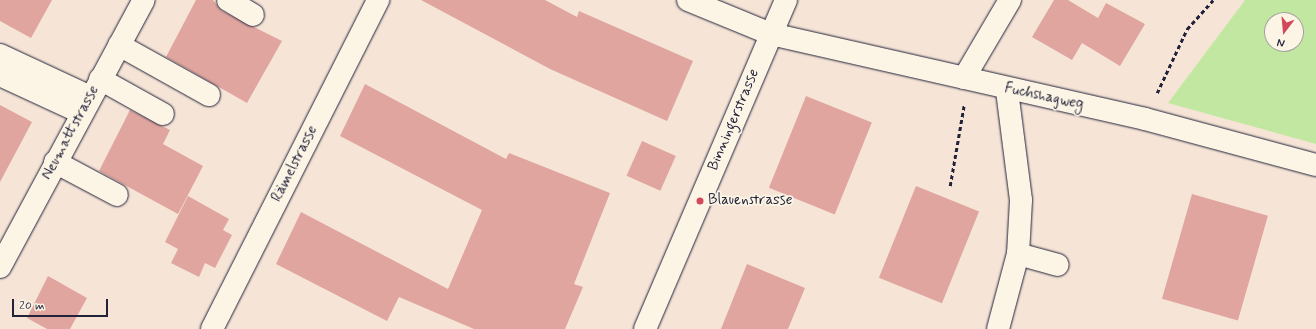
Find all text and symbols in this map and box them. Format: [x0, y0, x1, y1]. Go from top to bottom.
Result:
north arrow [1264, 12, 1304, 52]
text: N [1276, 35, 1286, 50]
street label: Binningerstrasse [705, 67, 763, 173]
street label: Fuchshagweg [1003, 80, 1085, 114]
street label: Neumattstrasse [39, 83, 103, 183]
street label: Rämelstrasse [268, 123, 322, 205]
place label: Blauenstrasse [708, 192, 792, 210]
marker: Blauenstrasse [695, 196, 705, 206]
scale bar [14, 291, 110, 317]
text: 20 m [19, 298, 45, 314]

